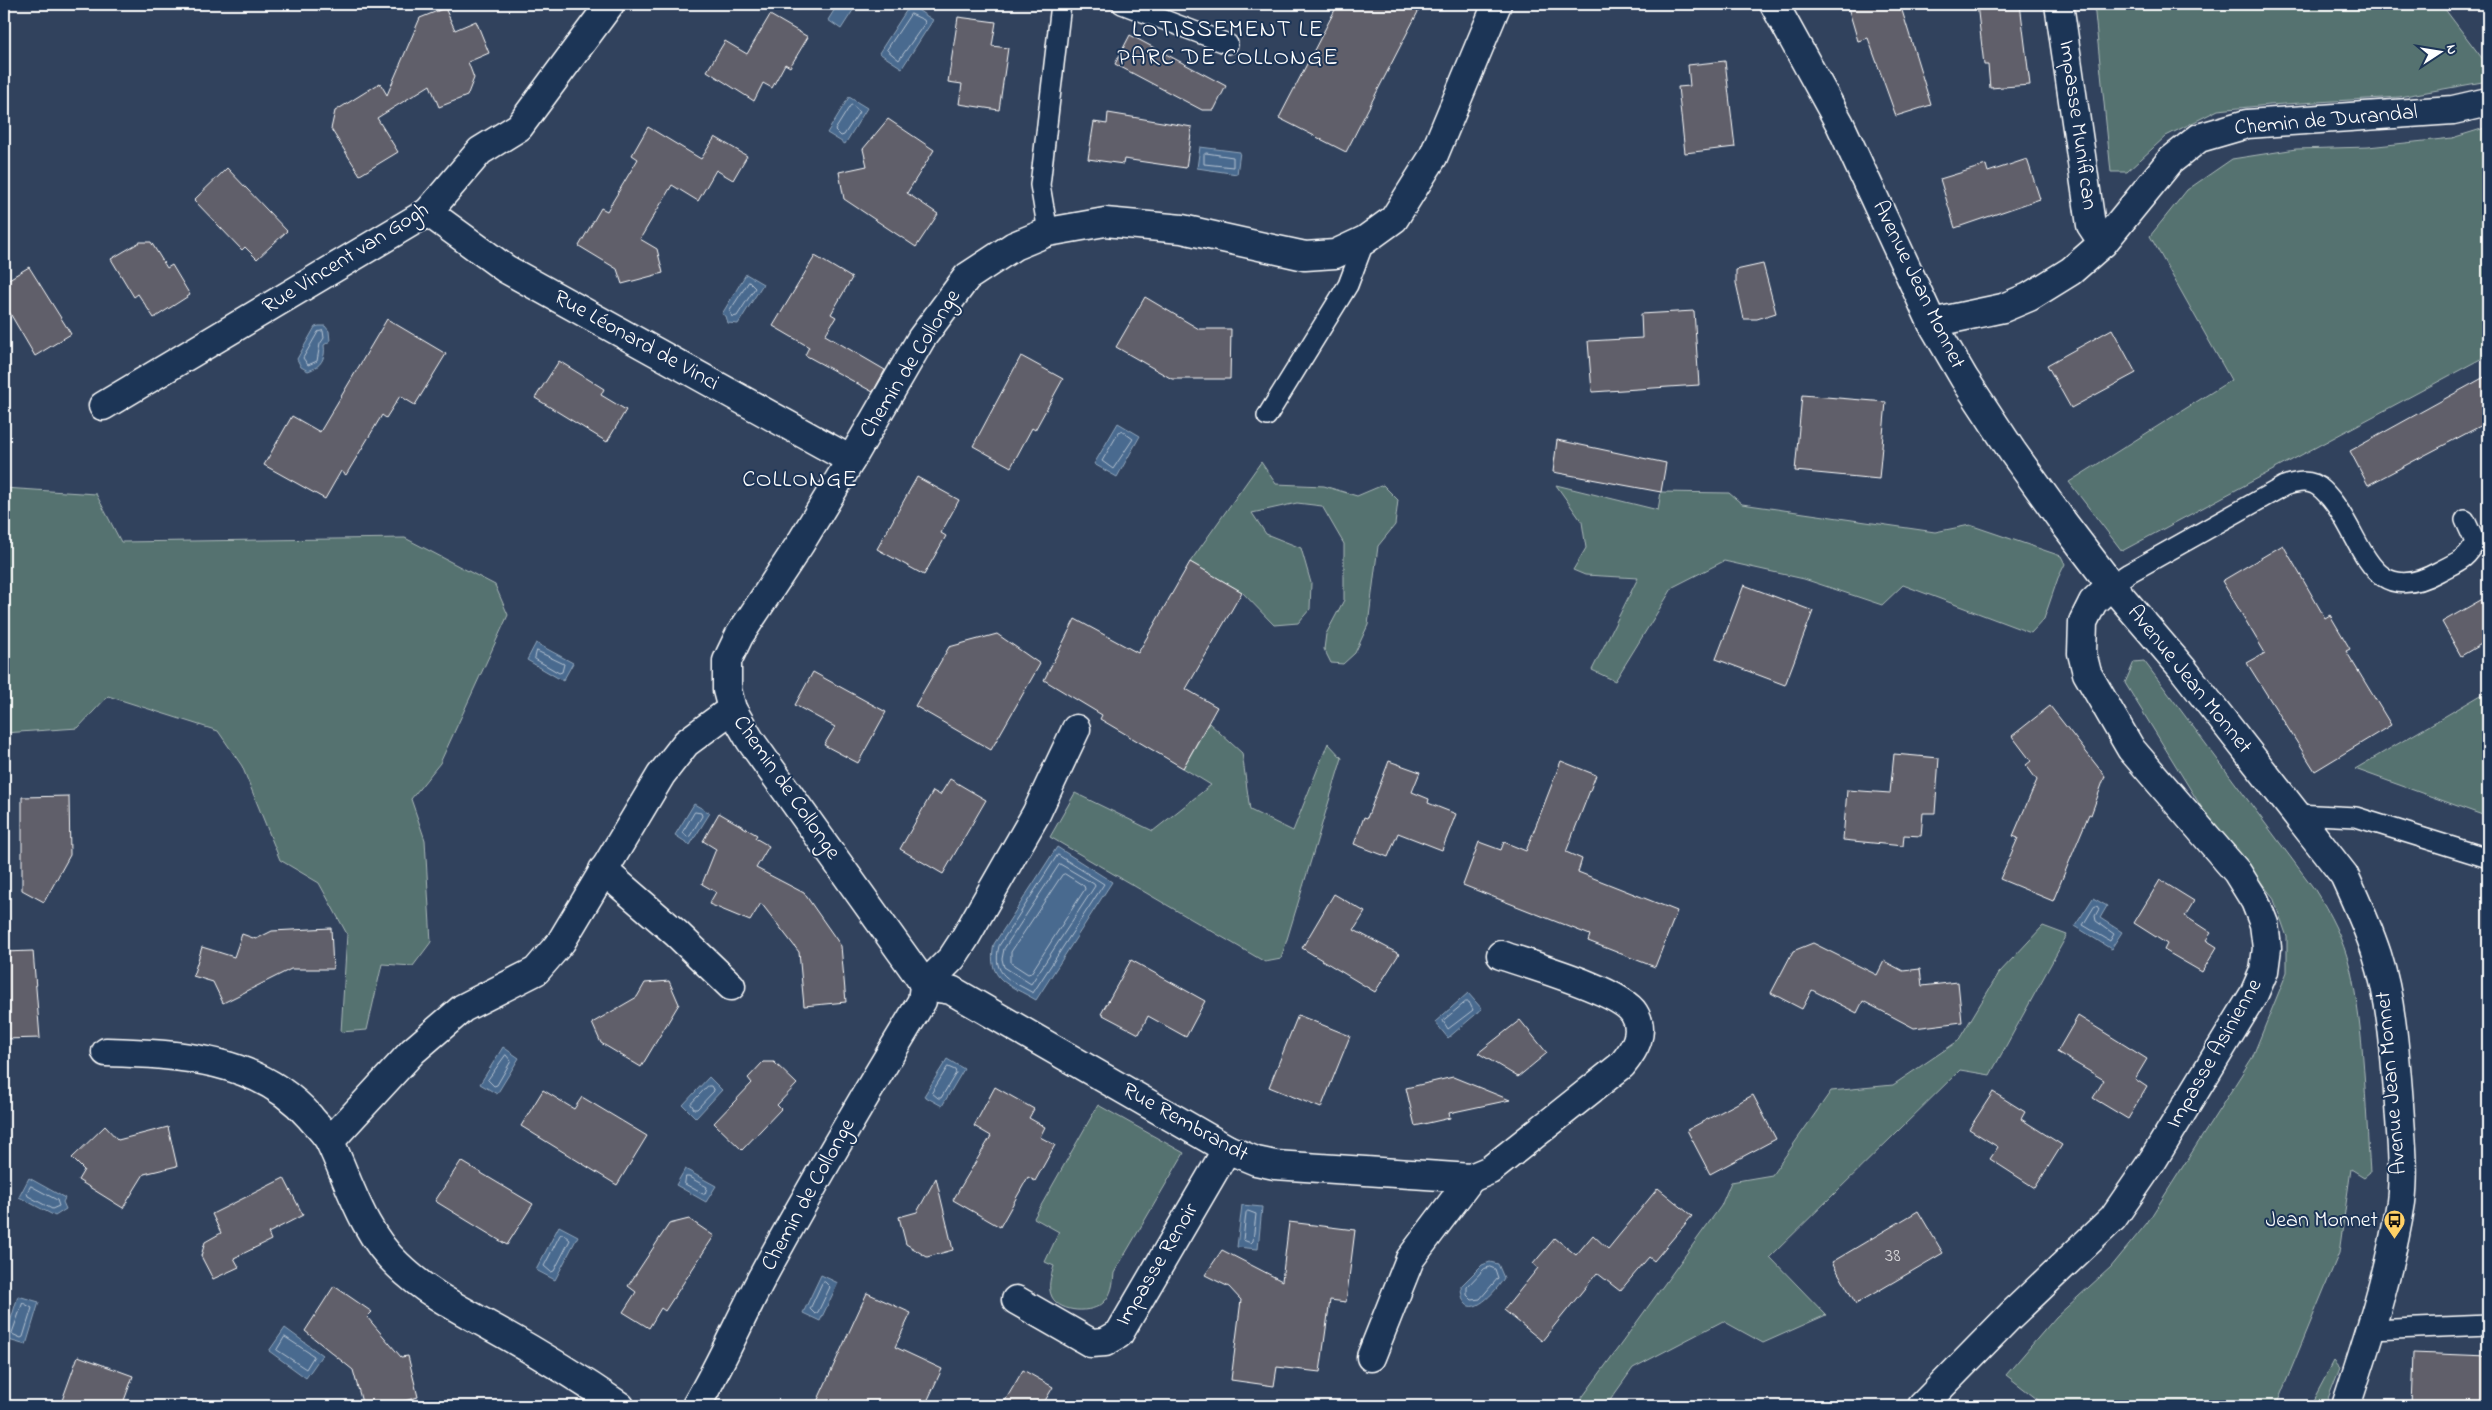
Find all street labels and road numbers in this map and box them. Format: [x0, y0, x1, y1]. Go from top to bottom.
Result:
street label: Impasse Munifican [2049, 38, 2105, 212]
street label: Chemin de Durandal [2233, 97, 2419, 145]
street label: Rue Vincent van Gogh [256, 195, 436, 324]
street label: Avenue Jean Monnet [1863, 195, 1973, 375]
street label: Rue Léonard de Vinci [548, 282, 724, 400]
street label: Chemin de Collonge [852, 283, 970, 445]
street label: Avenue Jean Monnet [2119, 598, 2260, 762]
street label: Chemin de Collonge [723, 709, 848, 867]
street label: Impasse Asinienne [2159, 973, 2271, 1135]
street label: Avenue Jean Monnet [2368, 989, 2416, 1176]
street label: Rue Rembrandt [1116, 1075, 1255, 1171]
street label: Chemin de Collonge [754, 1113, 865, 1277]
street label: Impasse Renoir [1109, 1197, 1208, 1333]

